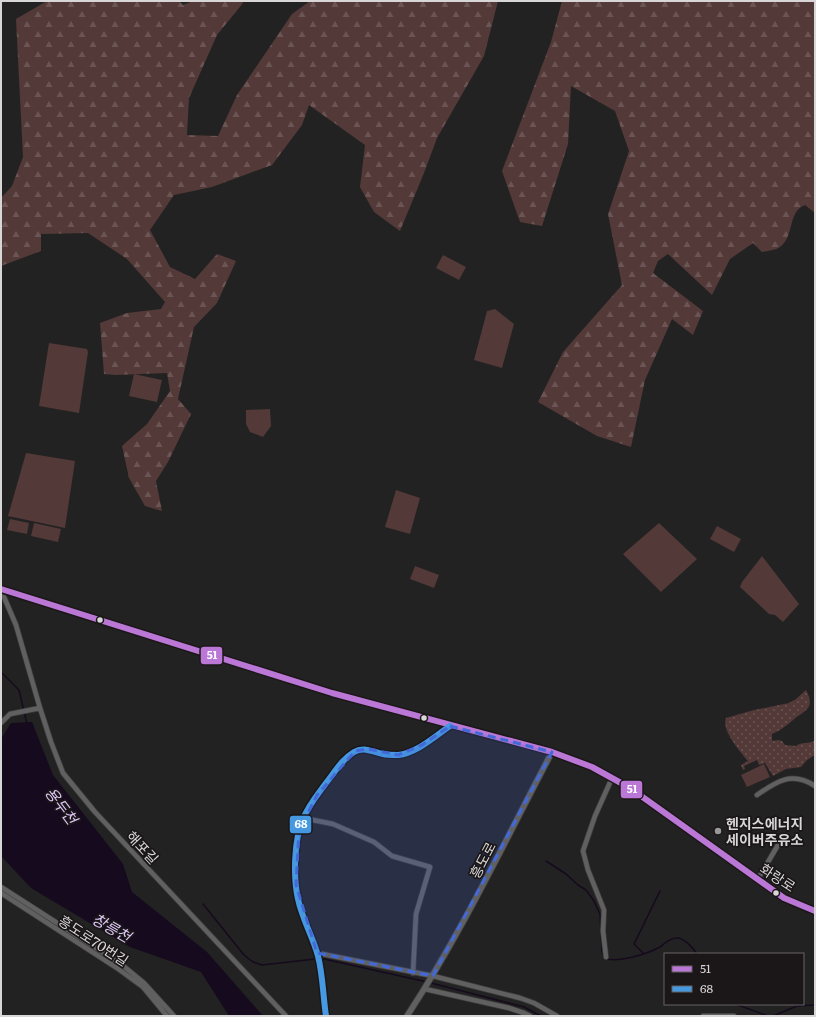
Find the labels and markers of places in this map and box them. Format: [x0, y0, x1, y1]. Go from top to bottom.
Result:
unlabelled marker [95, 615, 105, 625]
unlabelled marker [419, 713, 429, 723]
place label: 헨지스에너지 세이버주유소 [726, 813, 803, 849]
marker: 헨지스에너지 세이버주유소 [713, 826, 723, 836]
unlabelled marker [771, 888, 781, 898]

